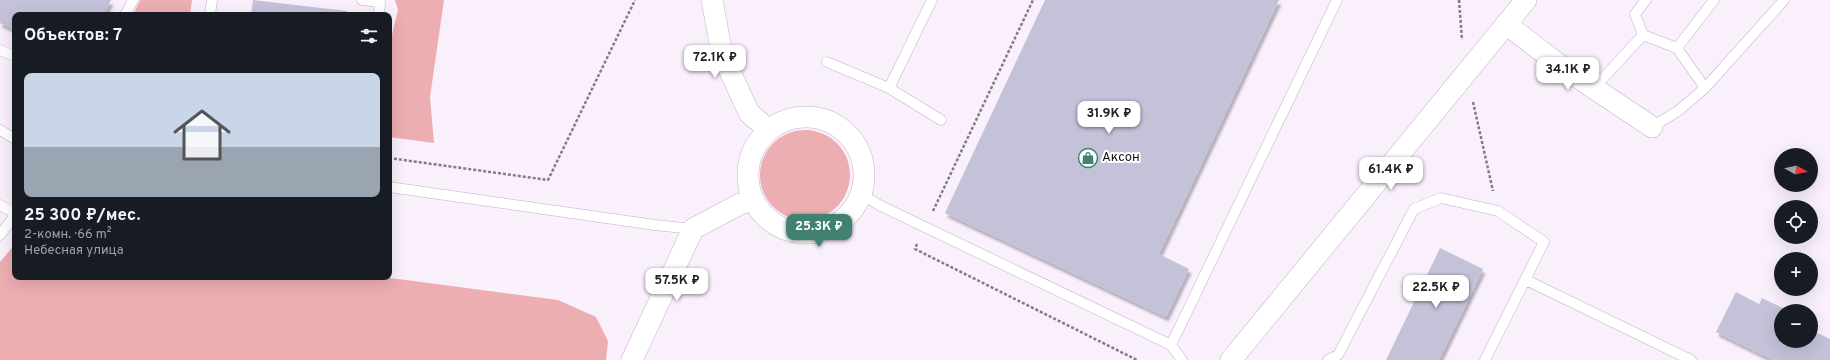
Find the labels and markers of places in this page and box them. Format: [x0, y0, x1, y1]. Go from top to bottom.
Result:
pin: 72.1K ₽ [678, 45, 752, 79]
pin: 34.1K ₽ [1531, 57, 1605, 91]
pin: 31.9K ₽ [1072, 101, 1146, 135]
shop icon: Аксон [1077, 147, 1099, 169]
place label: Аксон [1102, 150, 1140, 166]
pin: 61.4K ₽ [1354, 157, 1428, 191]
pin: 25.3K ₽ [782, 214, 856, 248]
pin: 57.5K ₽ [640, 268, 714, 302]
pin: 22.5K ₽ [1399, 275, 1473, 309]

